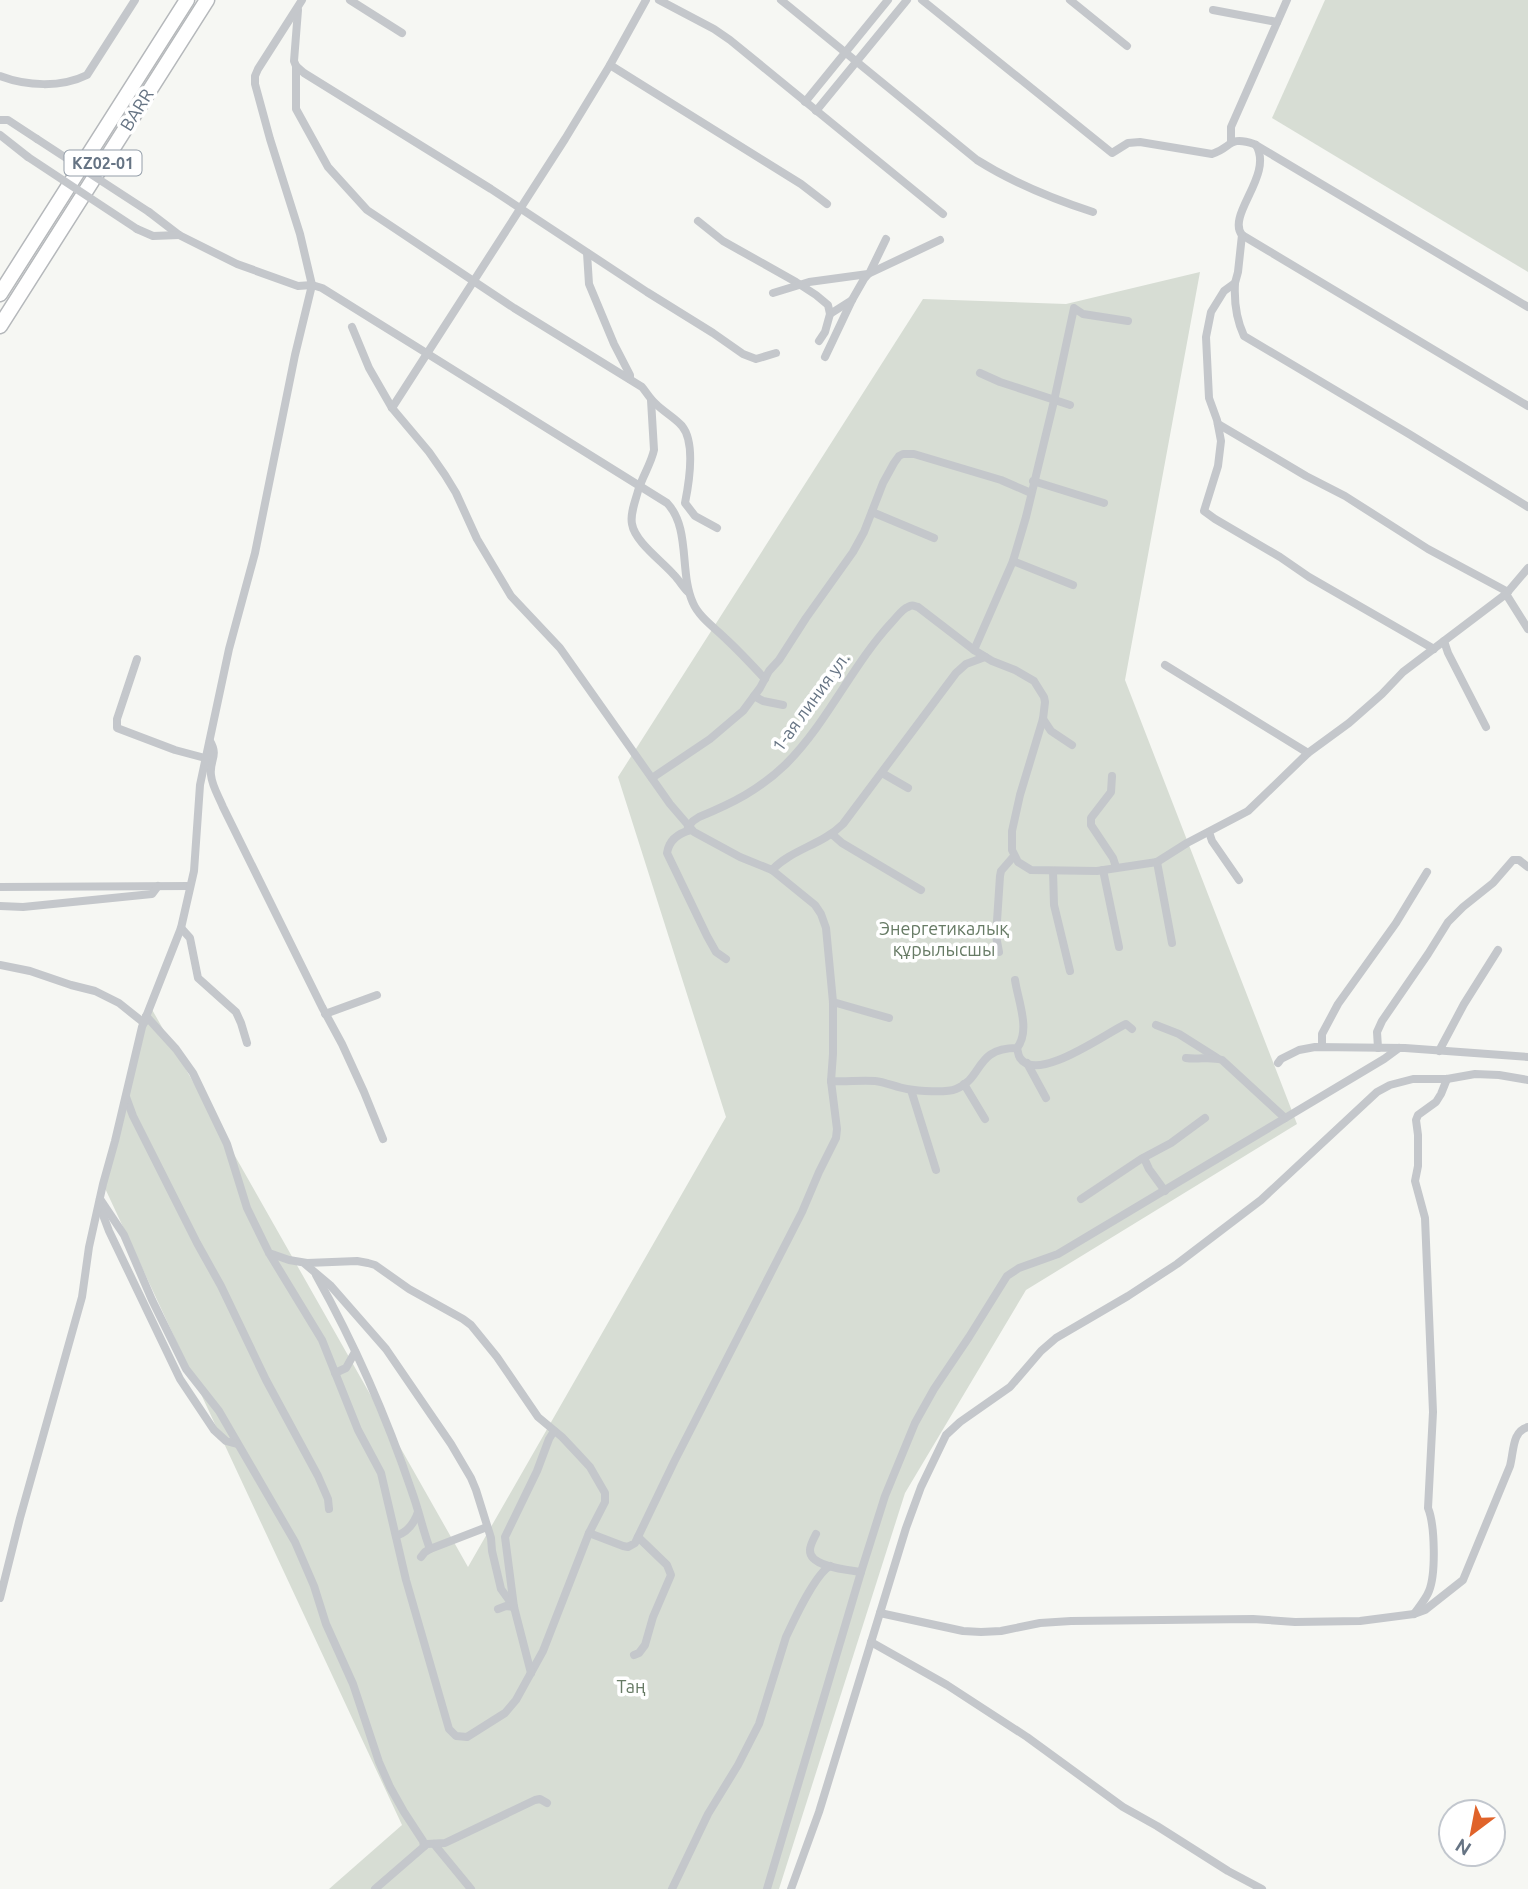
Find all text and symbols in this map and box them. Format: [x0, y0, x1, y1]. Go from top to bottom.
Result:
street label: BARR [116, 85, 157, 134]
road number: KZ02-01 [64, 150, 142, 176]
street label: 1-ая линия ул. [767, 648, 853, 755]
park label: Энергетикалық құрылысшы [879, 918, 1009, 959]
park label: Таң [616, 1676, 646, 1696]
north arrow [1437, 1798, 1507, 1868]
text: N [1451, 1834, 1475, 1861]

